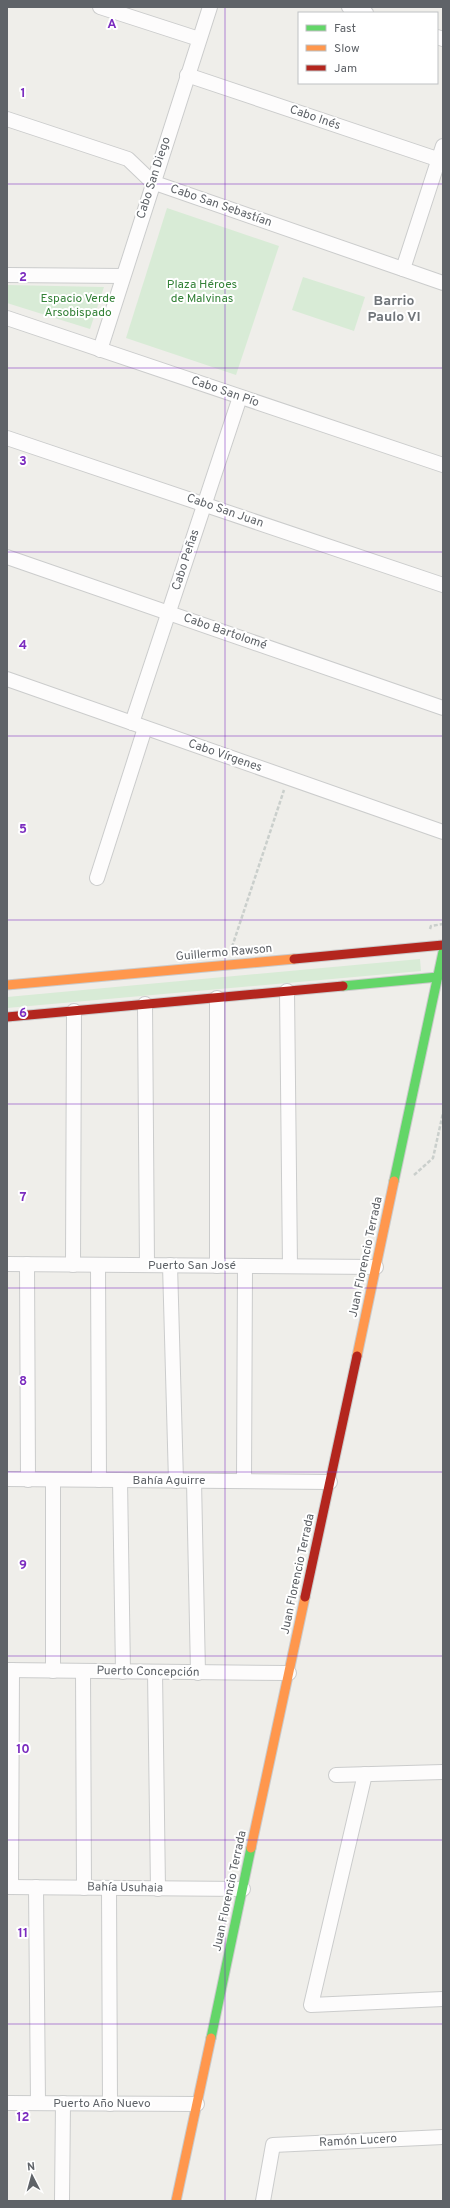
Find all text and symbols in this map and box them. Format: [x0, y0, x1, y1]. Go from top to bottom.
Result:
legend [298, 12, 438, 84]
text: A [107, 17, 117, 33]
text: Fast [334, 21, 356, 37]
text: Slow [334, 41, 360, 57]
text: Jam [334, 61, 357, 77]
text: 1 [20, 86, 26, 102]
street label: Cabo Inés [287, 102, 343, 134]
street label: Cabo San Diego [133, 135, 175, 221]
street label: Cabo San Sebastían [168, 181, 274, 231]
text: 2 [19, 270, 27, 286]
park label: Plaza Héroes de Malvinas [167, 277, 237, 307]
park label: Espacio Verde Arsobispado [41, 291, 115, 321]
district label: Barrio Paulo VI [367, 293, 421, 326]
street label: Cabo San Pío [189, 373, 261, 411]
text: 3 [19, 454, 27, 470]
street label: Cabo San Juan [184, 490, 266, 532]
street label: Cabo Peñas [169, 527, 203, 593]
street label: Cabo Bartolomé [181, 610, 269, 654]
text: 4 [19, 638, 27, 654]
street label: Cabo Vírgenes [186, 736, 264, 776]
text: 5 [19, 822, 27, 838]
street label: Guillermo Rawson [175, 941, 273, 965]
text: 6 [19, 1006, 27, 1022]
text: 7 [20, 1190, 27, 1206]
street label: Juan Florencio Terrada [345, 1195, 387, 1319]
street label: Puerto San José [148, 1258, 236, 1274]
text: 8 [19, 1374, 27, 1390]
street label: Bahía Aguirre [133, 1473, 205, 1489]
street label: Juan Florencio Terrada [277, 1512, 319, 1636]
text: 9 [19, 1558, 27, 1574]
street label: Puerto Concepción [96, 1663, 200, 1681]
text: 10 [16, 1742, 30, 1758]
street label: Juan Florencio Terrada [209, 1829, 251, 1953]
street label: Bahía Usuhaia [87, 1879, 163, 1897]
text: 11 [18, 1926, 28, 1942]
street label: Puerto Año Nuevo [53, 2096, 151, 2112]
text: 12 [16, 2110, 30, 2126]
street label: Ramón Lucero [319, 2131, 398, 2151]
north arrow [12, 2156, 52, 2196]
text: N [26, 2160, 36, 2174]

